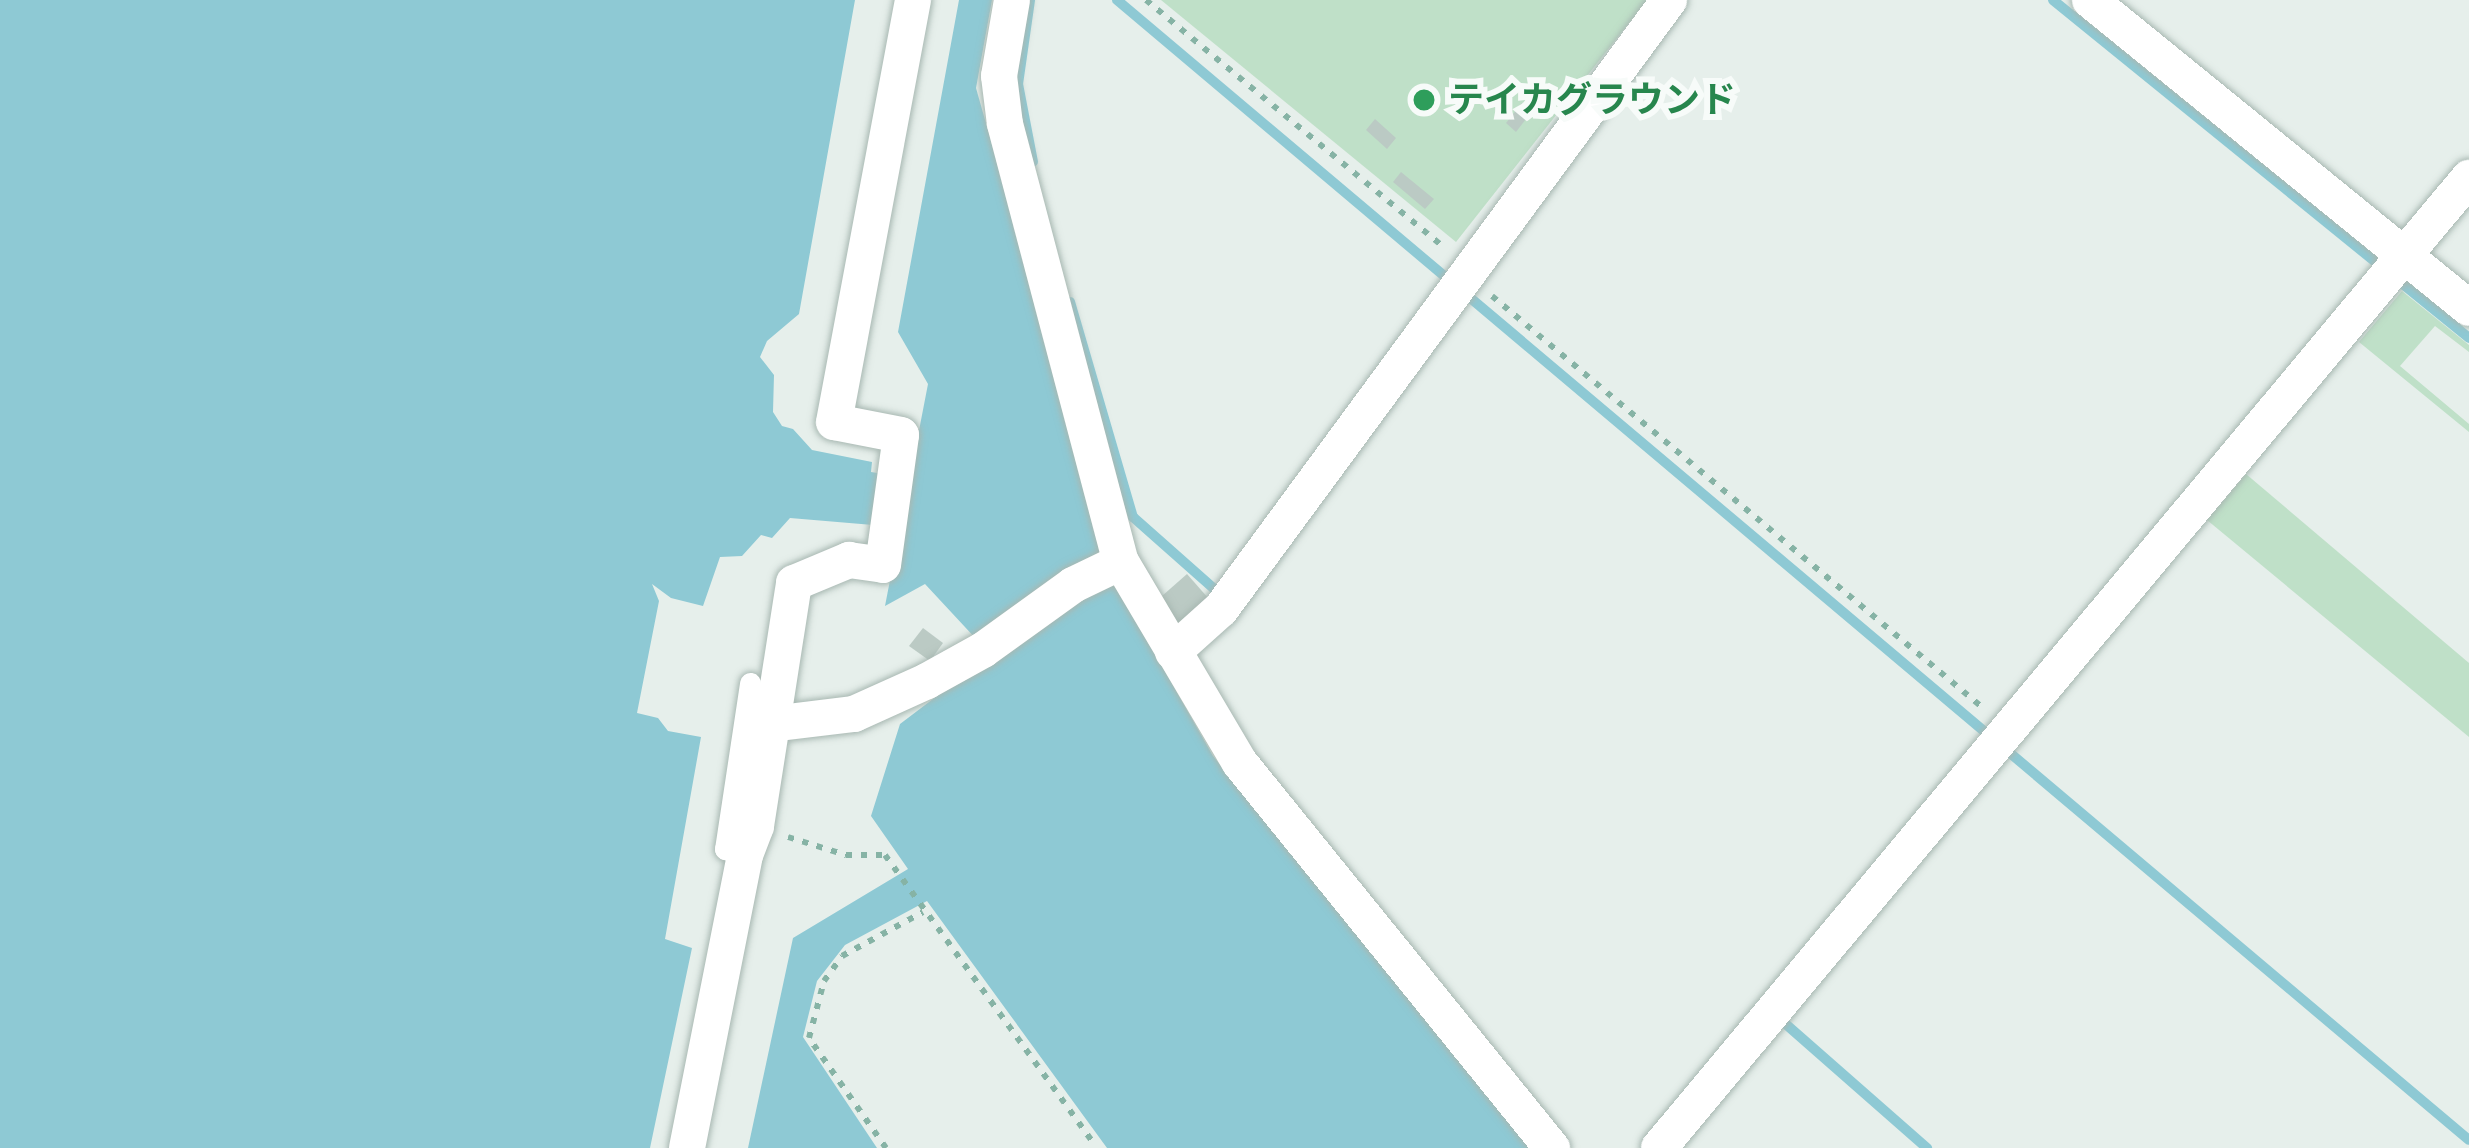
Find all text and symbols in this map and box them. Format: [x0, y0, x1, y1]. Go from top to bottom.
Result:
place label: テイカグラウンド [1448, 78, 1736, 122]
marker: テイカグラウンド [1411, 87, 1437, 113]

